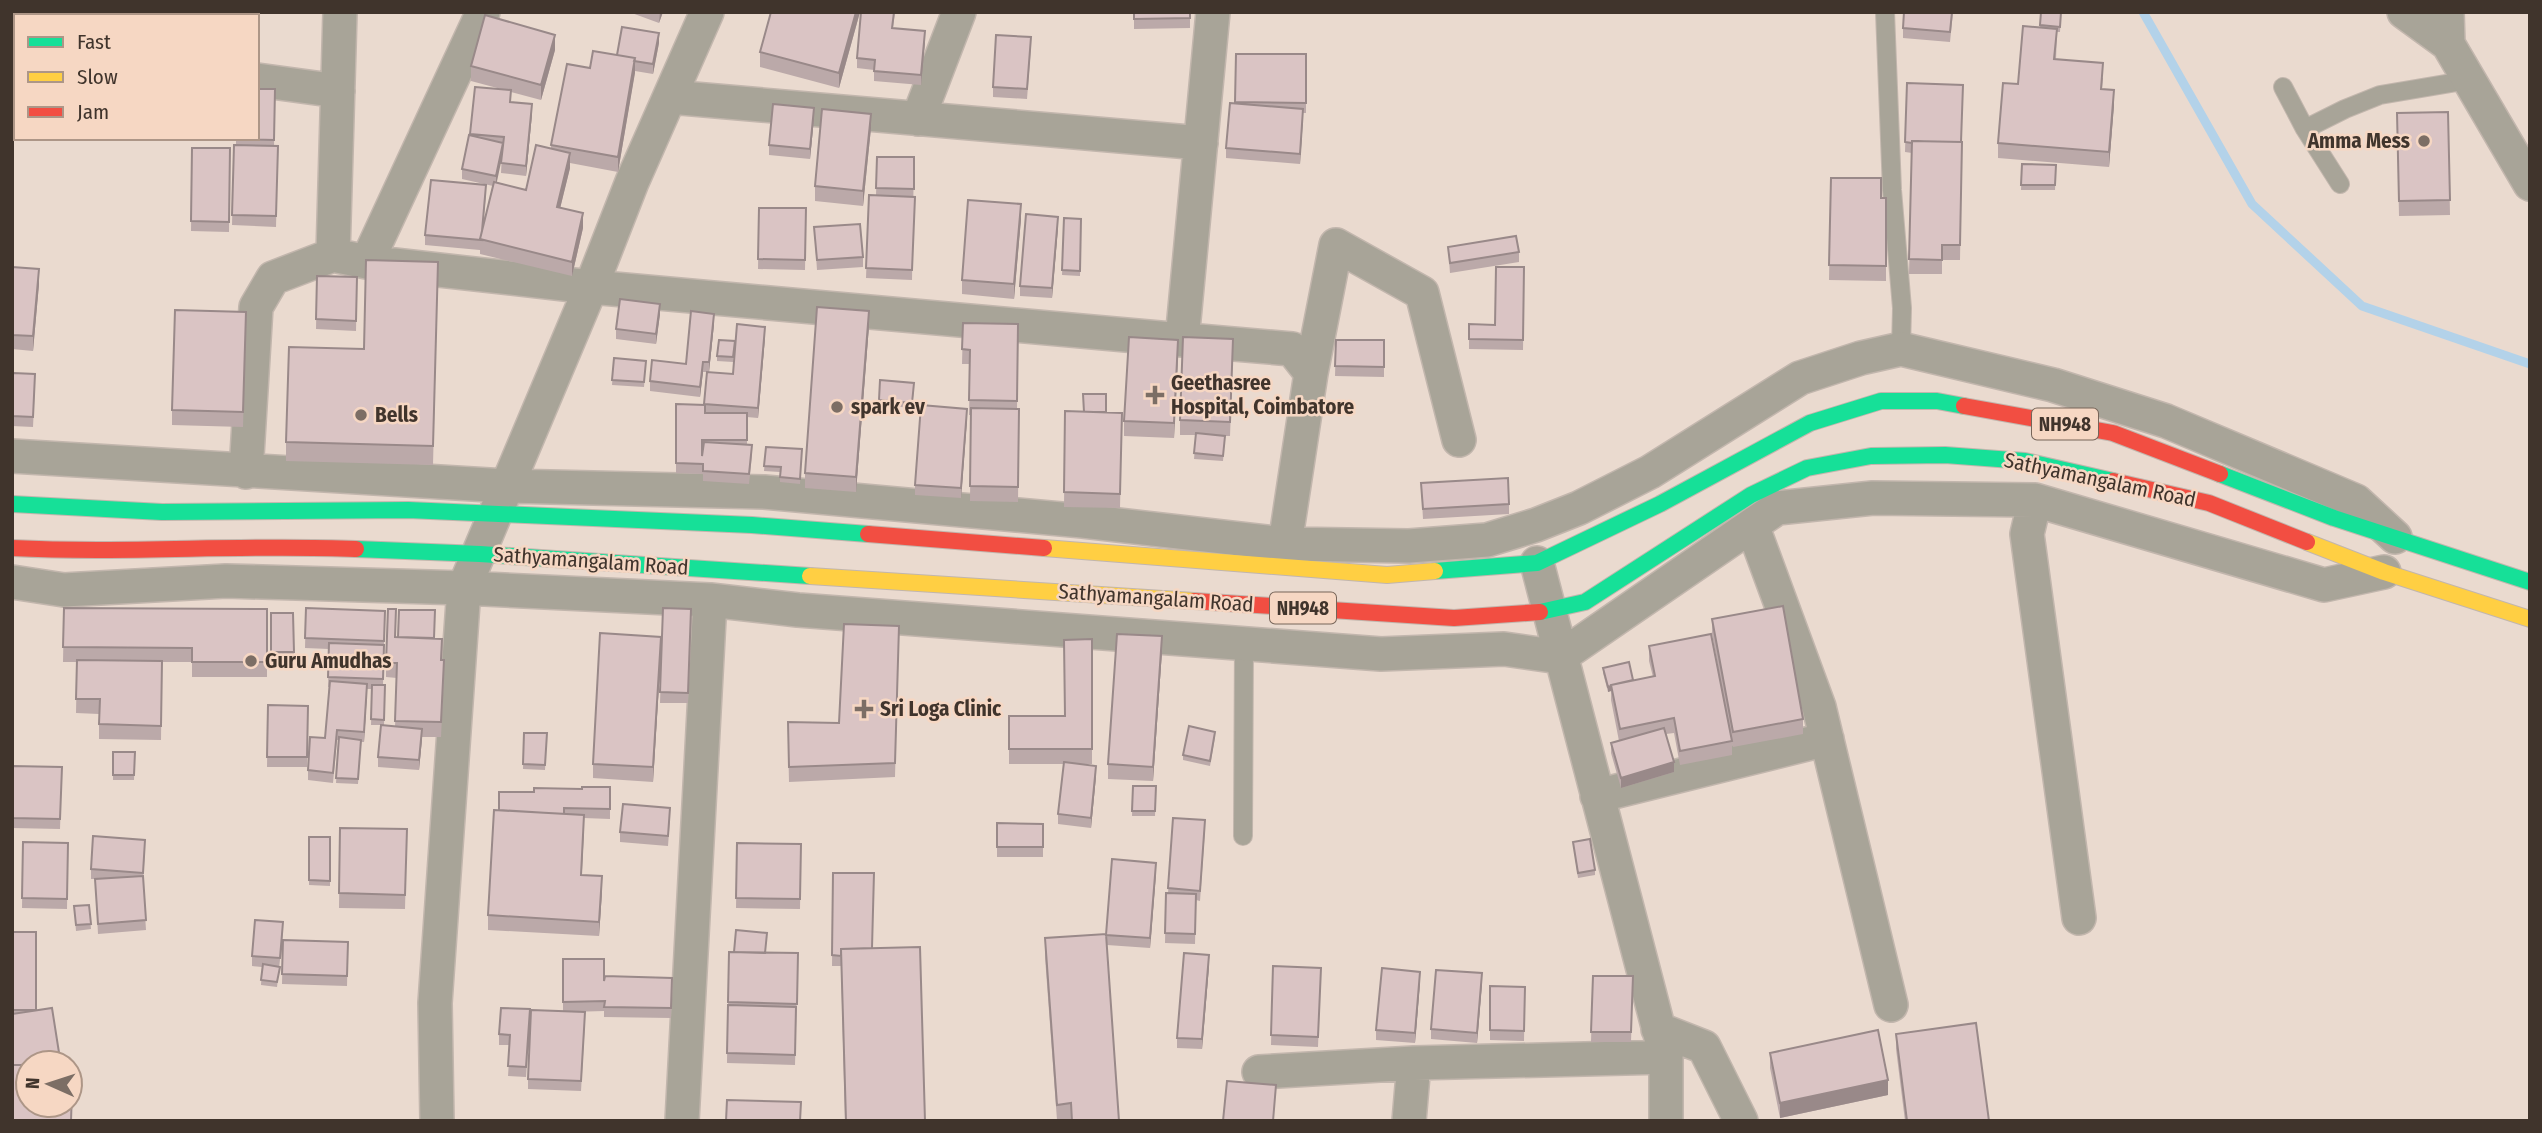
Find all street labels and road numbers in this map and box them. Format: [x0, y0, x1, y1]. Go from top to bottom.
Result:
road number: NH948 [2032, 408, 2098, 440]
street label: Sathyamangalam Road [2002, 447, 2198, 513]
street label: Sathyamangalam Road [493, 541, 689, 581]
street label: Sathyamangalam Road [1058, 578, 1254, 618]
road number: NH948 [1270, 593, 1336, 624]

